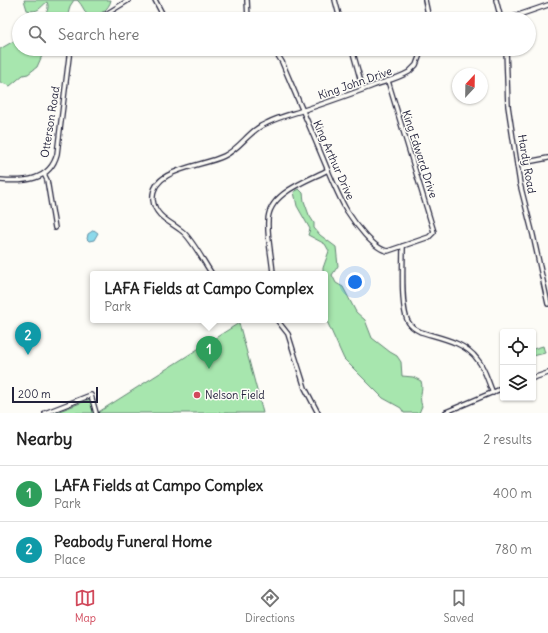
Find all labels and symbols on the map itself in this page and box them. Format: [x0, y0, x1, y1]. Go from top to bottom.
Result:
street label: King John Drive [316, 64, 394, 102]
north arrow [452, 68, 488, 104]
street label: Otterson Road [37, 85, 63, 159]
street label: King Edward Drive [399, 108, 441, 200]
street label: King Arthur Drive [310, 118, 358, 202]
street label: Hardy Road [515, 133, 539, 195]
your location [345, 272, 365, 292]
pin: 2 [15, 322, 41, 355]
pin: 1 [196, 336, 222, 369]
scale bar [12, 385, 98, 404]
place label: Nelson Field [205, 388, 265, 402]
marker: Nelson Field [192, 390, 202, 400]

